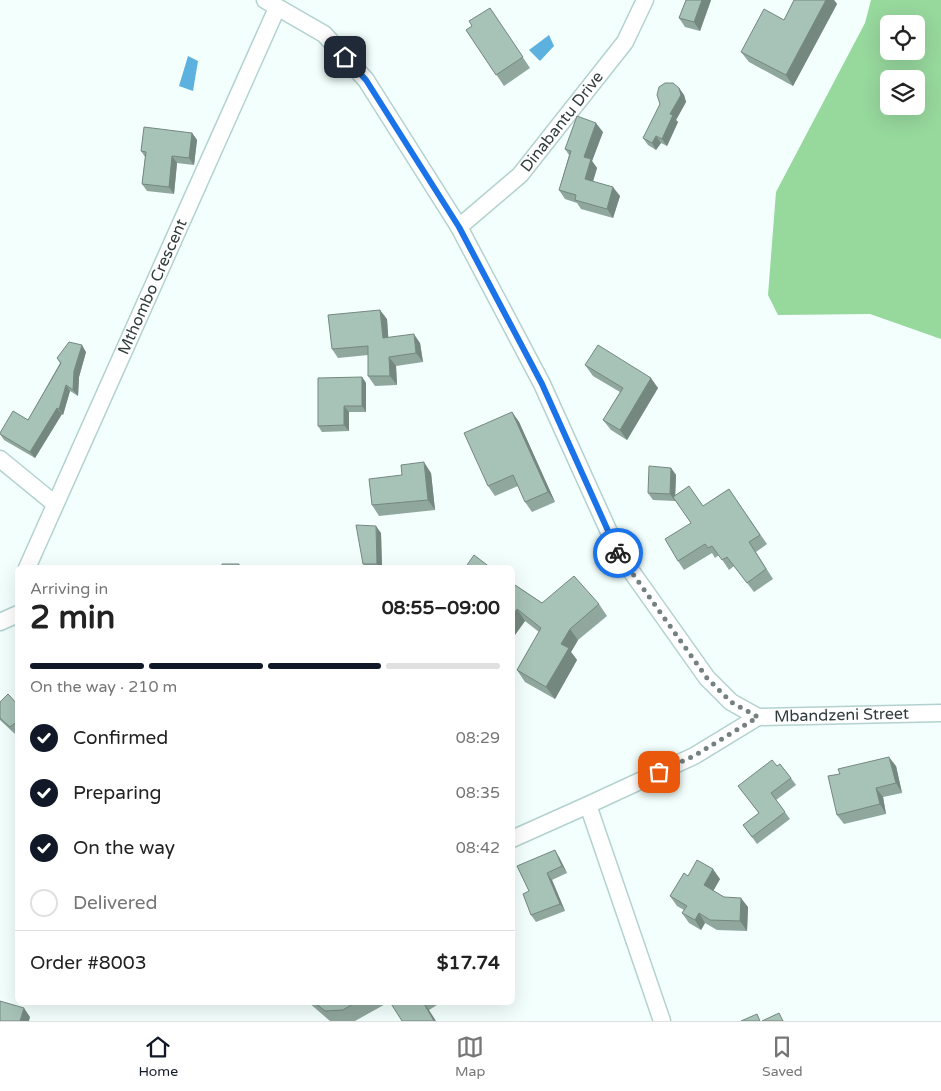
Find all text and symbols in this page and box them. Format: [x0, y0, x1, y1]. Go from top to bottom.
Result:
map controls [880, 15, 925, 115]
button: locate [880, 15, 925, 60]
pin [324, 36, 366, 78]
icon: home [331, 43, 359, 71]
street label: Dinabantu Drive [516, 67, 608, 176]
button: layers [880, 70, 925, 115]
street label: Mthombo Crescent [114, 216, 192, 358]
courier [593, 528, 643, 578]
icon: bike [604, 539, 632, 567]
text: Arriving in [30, 579, 108, 599]
text: 08:55–09:00 [382, 597, 500, 619]
text: 2 min [30, 599, 115, 637]
text: On the way · 210 m [30, 677, 177, 697]
street label: Mbandzeni Street [774, 704, 909, 727]
icon: check [30, 724, 58, 752]
text: Confirmed [73, 727, 168, 749]
text: 08:29 [456, 728, 500, 748]
pin [638, 751, 680, 793]
icon: bag [645, 758, 673, 786]
icon: check [30, 779, 58, 807]
text: Preparing [73, 782, 162, 804]
text: 08:35 [456, 783, 500, 803]
icon: check [30, 834, 58, 862]
text: On the way [73, 837, 175, 859]
text: 08:42 [456, 838, 500, 858]
text: Delivered [73, 892, 158, 914]
text: Order #8003 [30, 952, 147, 974]
text: $17.74 [437, 952, 500, 974]
tab: Home [138, 1033, 178, 1080]
tab: Map [455, 1033, 485, 1080]
tab: Saved [762, 1033, 803, 1080]

